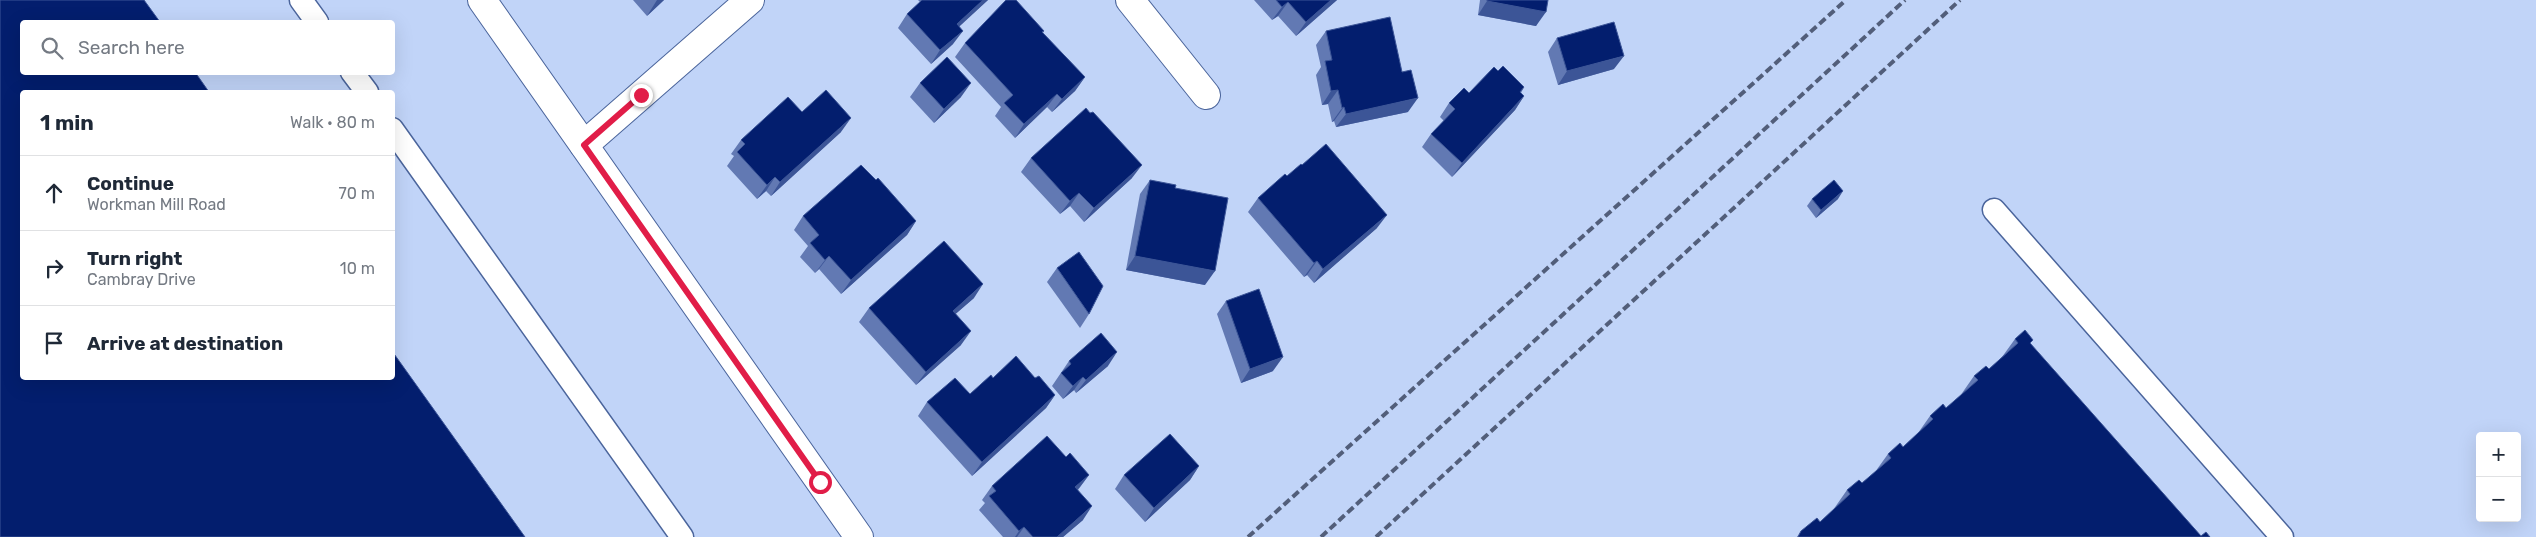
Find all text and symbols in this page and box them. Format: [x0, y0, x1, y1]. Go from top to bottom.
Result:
search box [20, 20, 395, 75]
icon: search [38, 34, 66, 62]
text: Search here [78, 36, 185, 59]
route end [630, 84, 653, 107]
text: 1 min [40, 110, 94, 135]
text: Walk · 80 m [290, 113, 375, 132]
text: Continue [87, 172, 174, 195]
icon: ahead [40, 179, 68, 207]
text: 70 m [338, 184, 375, 203]
text: Workman Mill Road [87, 195, 226, 214]
text: Turn right [87, 247, 182, 270]
icon: right [40, 254, 68, 282]
text: 10 m [340, 259, 375, 278]
text: Cambray Drive [87, 270, 196, 289]
icon: arrive [40, 329, 68, 357]
text: Arrive at destination [87, 332, 283, 355]
map controls [2476, 432, 2521, 522]
button: + [2476, 432, 2521, 477]
route start [809, 471, 832, 494]
button: − [2476, 477, 2521, 522]

